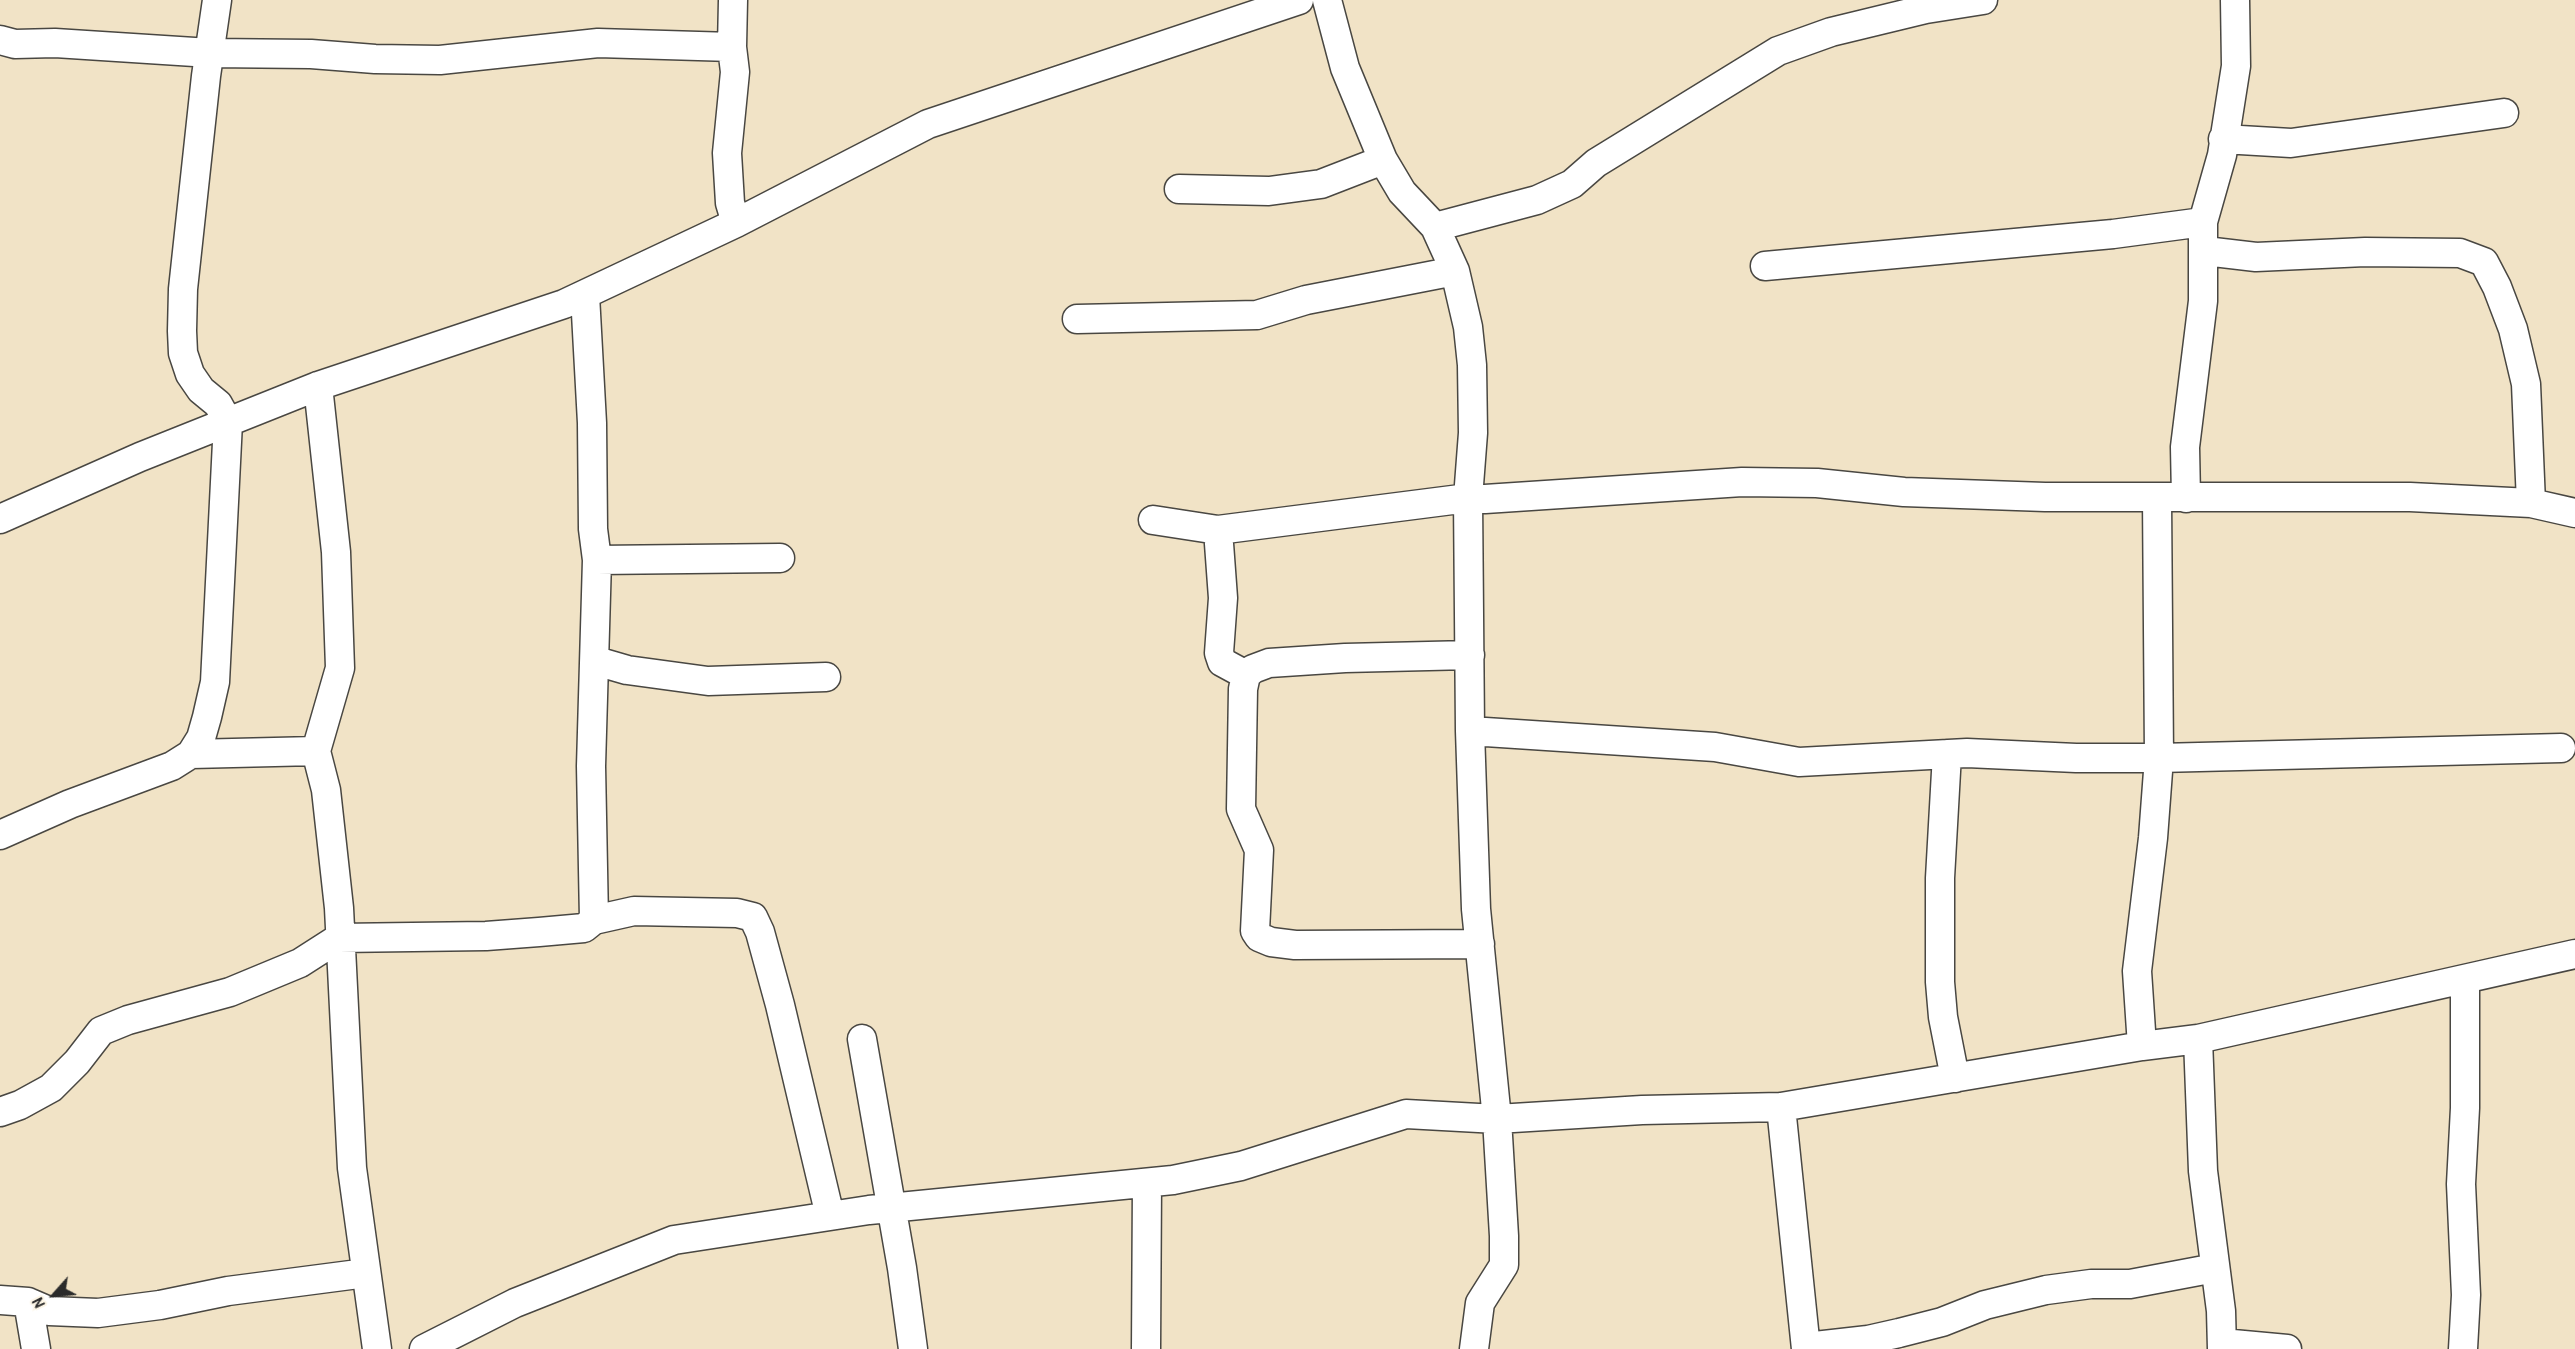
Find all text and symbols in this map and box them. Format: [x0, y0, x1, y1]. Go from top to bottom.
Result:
north arrow [24, 1265, 84, 1325]
text: N [26, 1294, 50, 1312]

